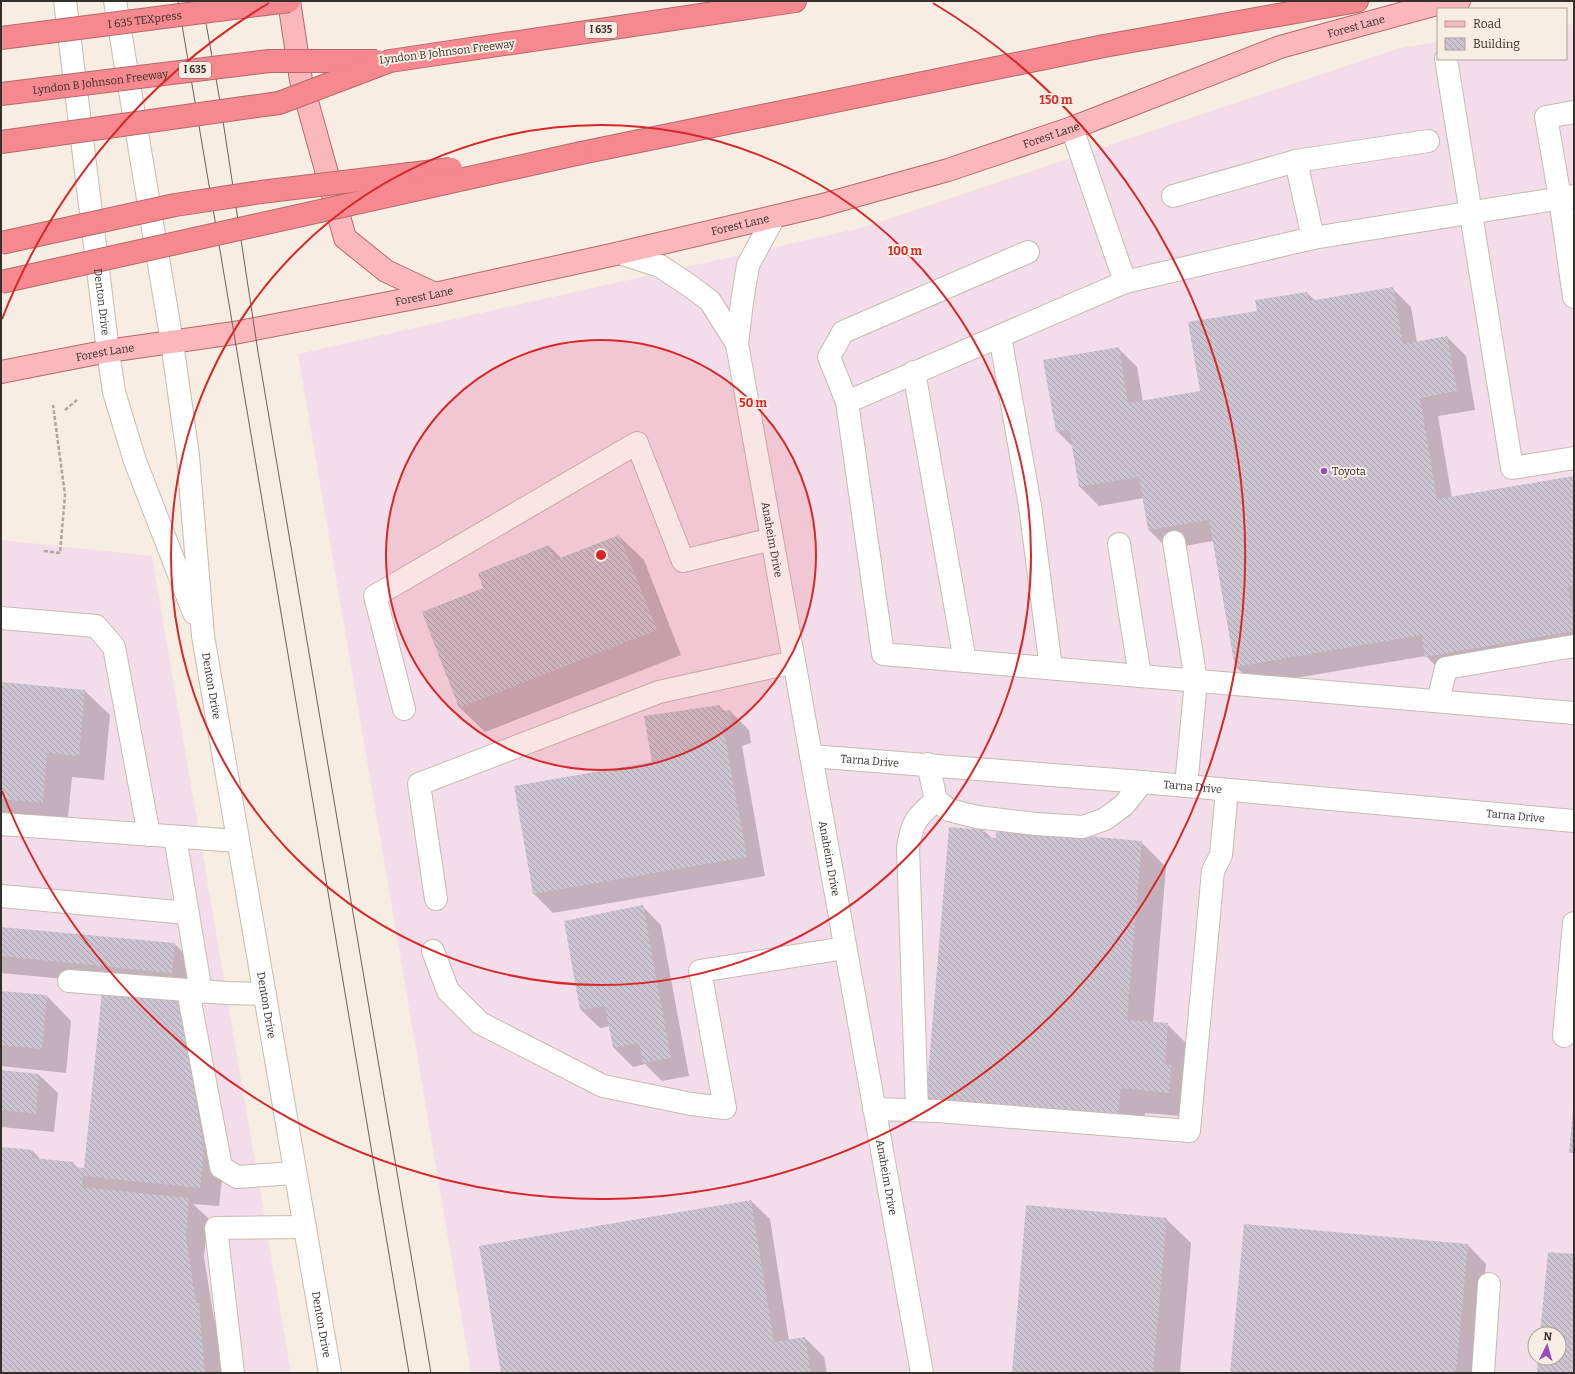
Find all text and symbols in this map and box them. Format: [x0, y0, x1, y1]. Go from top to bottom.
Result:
street label: I 635 TEXpress [107, 8, 183, 31]
legend [1437, 8, 1567, 60]
street label: Forest Lane [1326, 12, 1386, 40]
text: Road [1473, 17, 1501, 31]
road number: I 635 [585, 22, 617, 38]
street label: Lyndon B Johnson Freeway [378, 37, 516, 67]
text: Building [1473, 37, 1520, 51]
road number: I 635 [179, 62, 211, 78]
street label: Lyndon B Johnson Freeway [32, 67, 169, 97]
text: 150 m [1040, 93, 1073, 107]
street label: Forest Lane [1021, 119, 1081, 151]
street label: Forest Lane [710, 212, 770, 238]
text: 100 m [888, 244, 923, 258]
street label: Denton Drive [91, 268, 113, 336]
street label: Forest Lane [394, 284, 454, 308]
street label: Forest Lane [75, 341, 135, 364]
text: 50 m [739, 396, 767, 410]
place label: Toyota [1332, 465, 1366, 478]
marker: Toyota [1319, 466, 1329, 476]
street label: Anaheim Drive [759, 501, 785, 578]
centre of rings [594, 548, 608, 562]
street label: Denton Drive [199, 652, 224, 720]
street label: Tarna Drive [840, 752, 900, 769]
street label: Tarna Drive [1163, 777, 1223, 796]
street label: Tarna Drive [1486, 807, 1545, 825]
street label: Anaheim Drive [816, 820, 843, 897]
street label: Denton Drive [254, 971, 279, 1039]
street label: Anaheim Drive [874, 1138, 900, 1216]
street label: Denton Drive [310, 1290, 334, 1359]
north arrow [1527, 1326, 1567, 1366]
text: N [1543, 1330, 1553, 1343]

